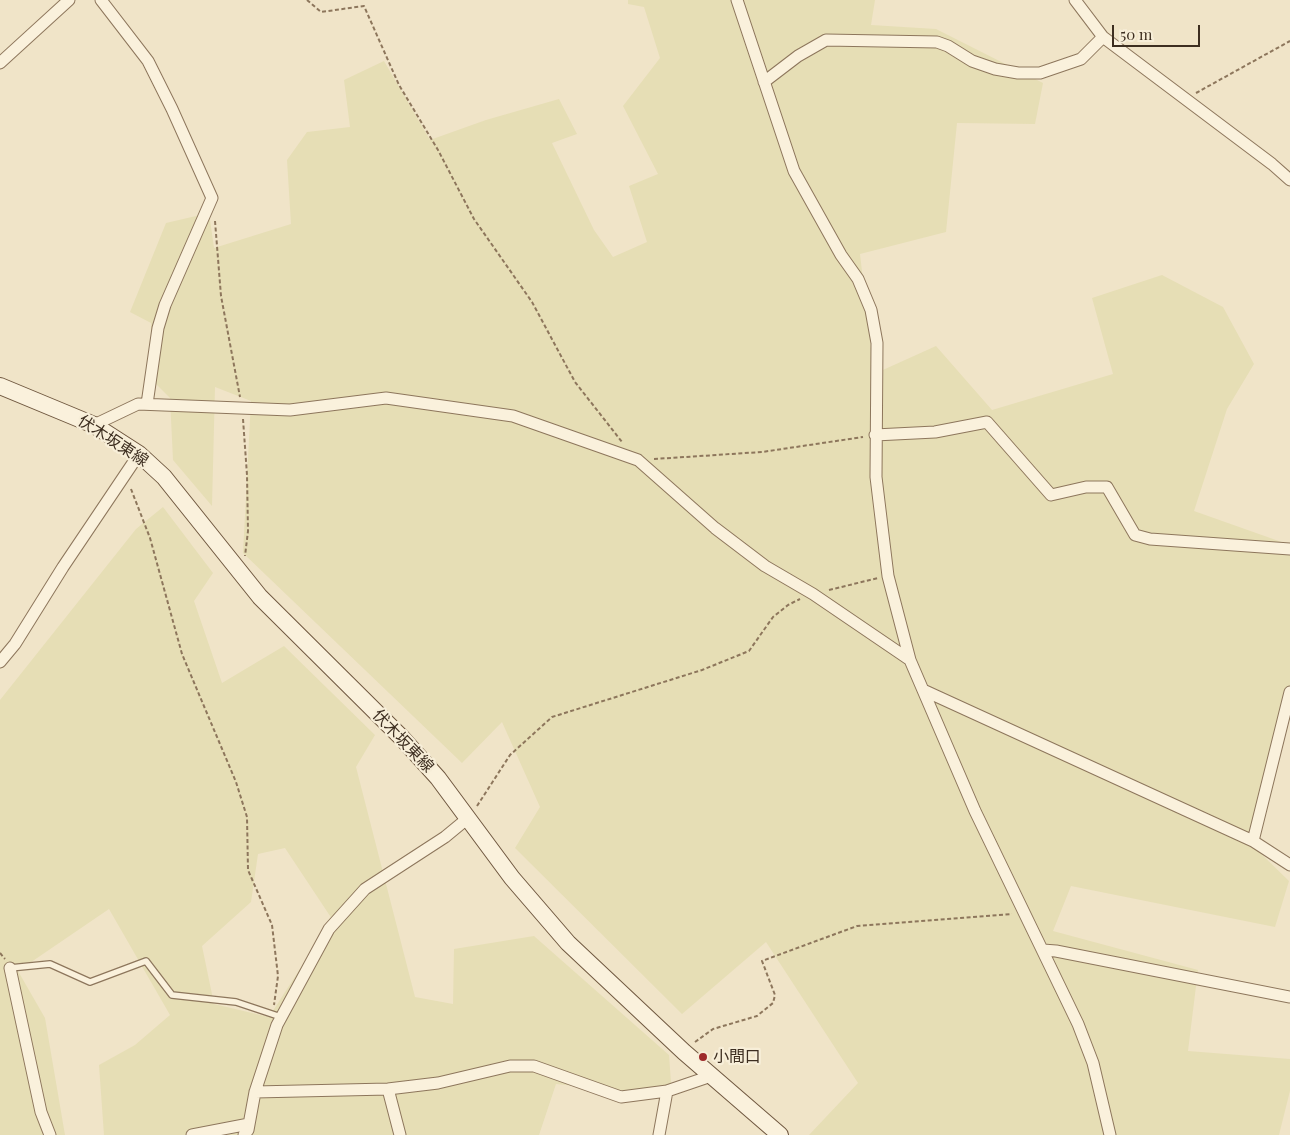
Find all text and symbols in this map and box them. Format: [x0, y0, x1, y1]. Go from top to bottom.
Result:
scale bar [1115, 15, 1202, 47]
text: 50 m [1120, 24, 1152, 44]
street label: 伏木坂東線 [74, 411, 152, 471]
street label: 伏木坂東線 [368, 706, 438, 776]
place label: 小間口 [713, 1047, 761, 1067]
marker: 小間口 [697, 1051, 709, 1063]

